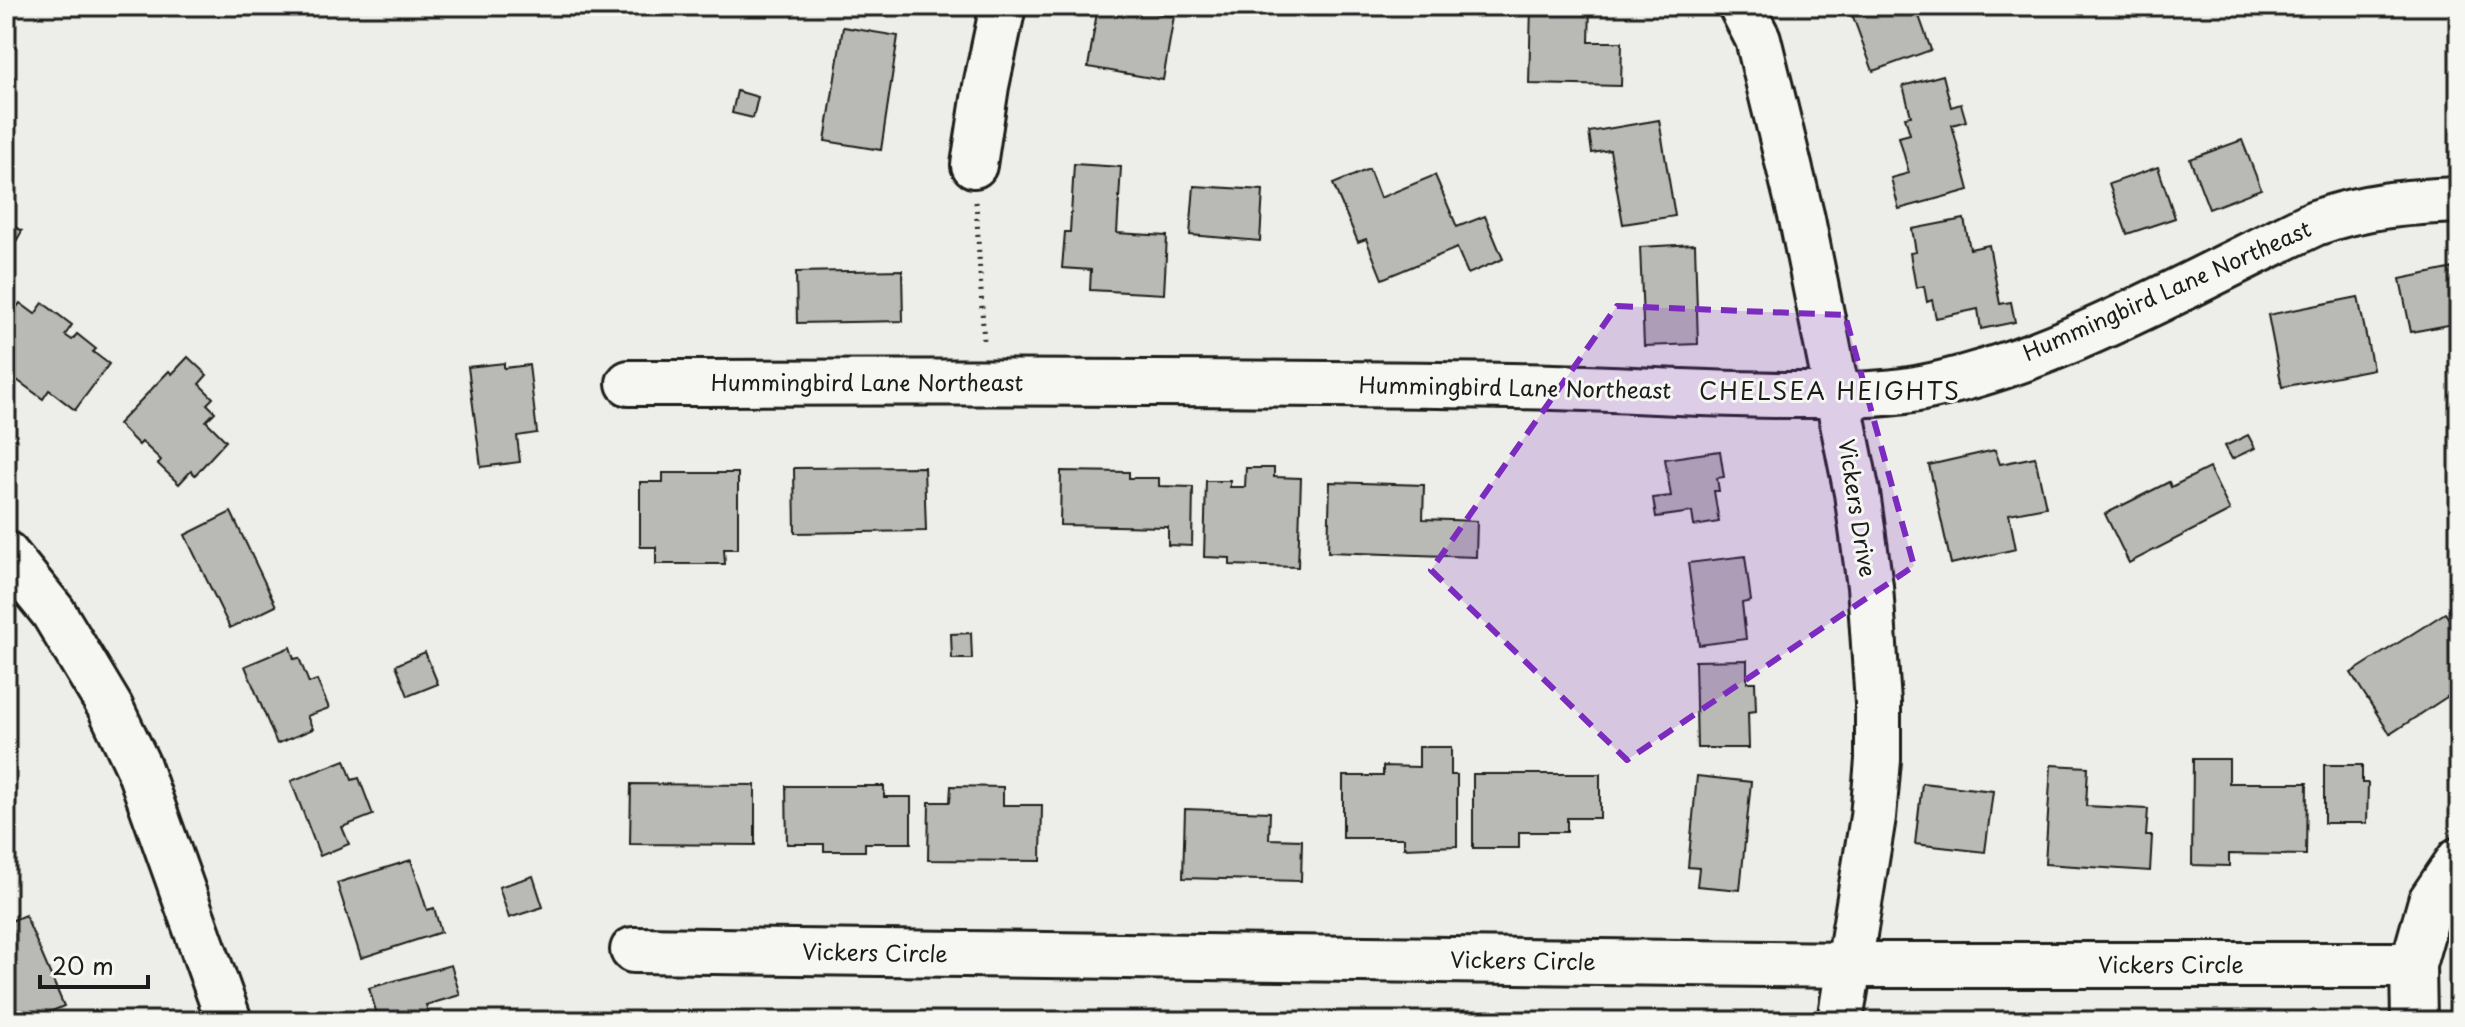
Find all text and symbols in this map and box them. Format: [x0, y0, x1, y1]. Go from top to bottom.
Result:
street label: Hummingbird Lane Northeast [2017, 211, 2316, 368]
street label: Hummingbird Lane Northeast [711, 365, 1023, 398]
street label: Hummingbird Lane Northeast [1358, 367, 1672, 406]
district label: CHELSEA HEIGHTS [1699, 372, 1961, 408]
street label: Vickers Drive [1831, 436, 1886, 579]
street label: Vickers Circle [802, 934, 948, 969]
scale bar [40, 939, 148, 989]
street label: Vickers Circle [1450, 942, 1596, 977]
text: 20 m [52, 947, 114, 983]
street label: Vickers Circle [2098, 947, 2244, 980]

